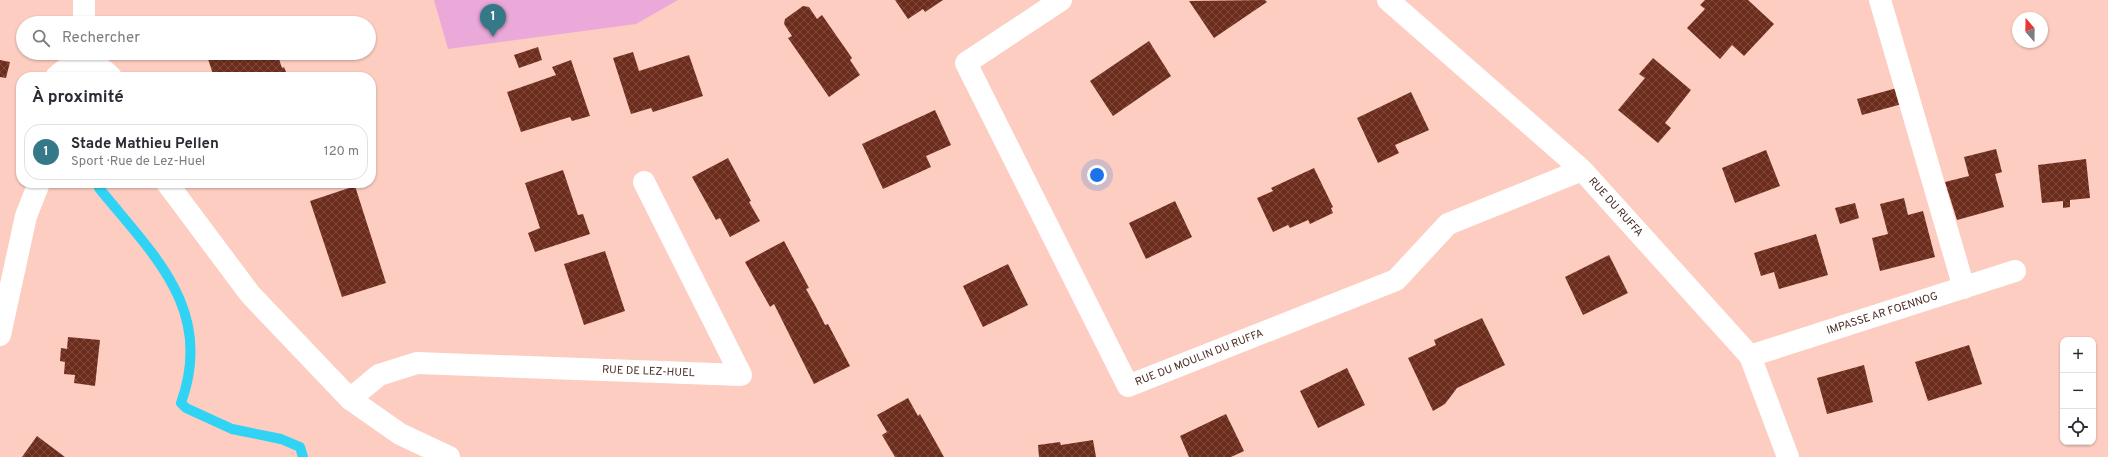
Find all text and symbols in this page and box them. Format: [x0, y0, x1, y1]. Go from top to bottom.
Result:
pin: 1 [480, 4, 506, 37]
north arrow [2012, 12, 2048, 48]
search box [16, 16, 376, 60]
icon: search [30, 27, 52, 49]
text: Rechercher [62, 29, 140, 48]
text: À proximité [32, 87, 124, 109]
text: Stade Mathieu Pellen [71, 135, 219, 154]
text: 1 [43, 144, 49, 160]
text: 120 m [324, 144, 359, 160]
text: Sport · Rue de Lez-Huel [71, 154, 205, 170]
your location [1087, 165, 1107, 185]
street label: RUE DU RUFFA [1585, 175, 1646, 240]
street label: IMPASSE AR FOENNOG [1825, 289, 1940, 338]
street label: RUE DU MOULIN DU RUFFA [1133, 326, 1265, 389]
map controls [2060, 337, 2096, 445]
button: + [2060, 337, 2096, 373]
street label: RUE DE LEZ-HUEL [602, 363, 695, 380]
button: − [2060, 373, 2096, 409]
button: locate [2060, 409, 2096, 445]

